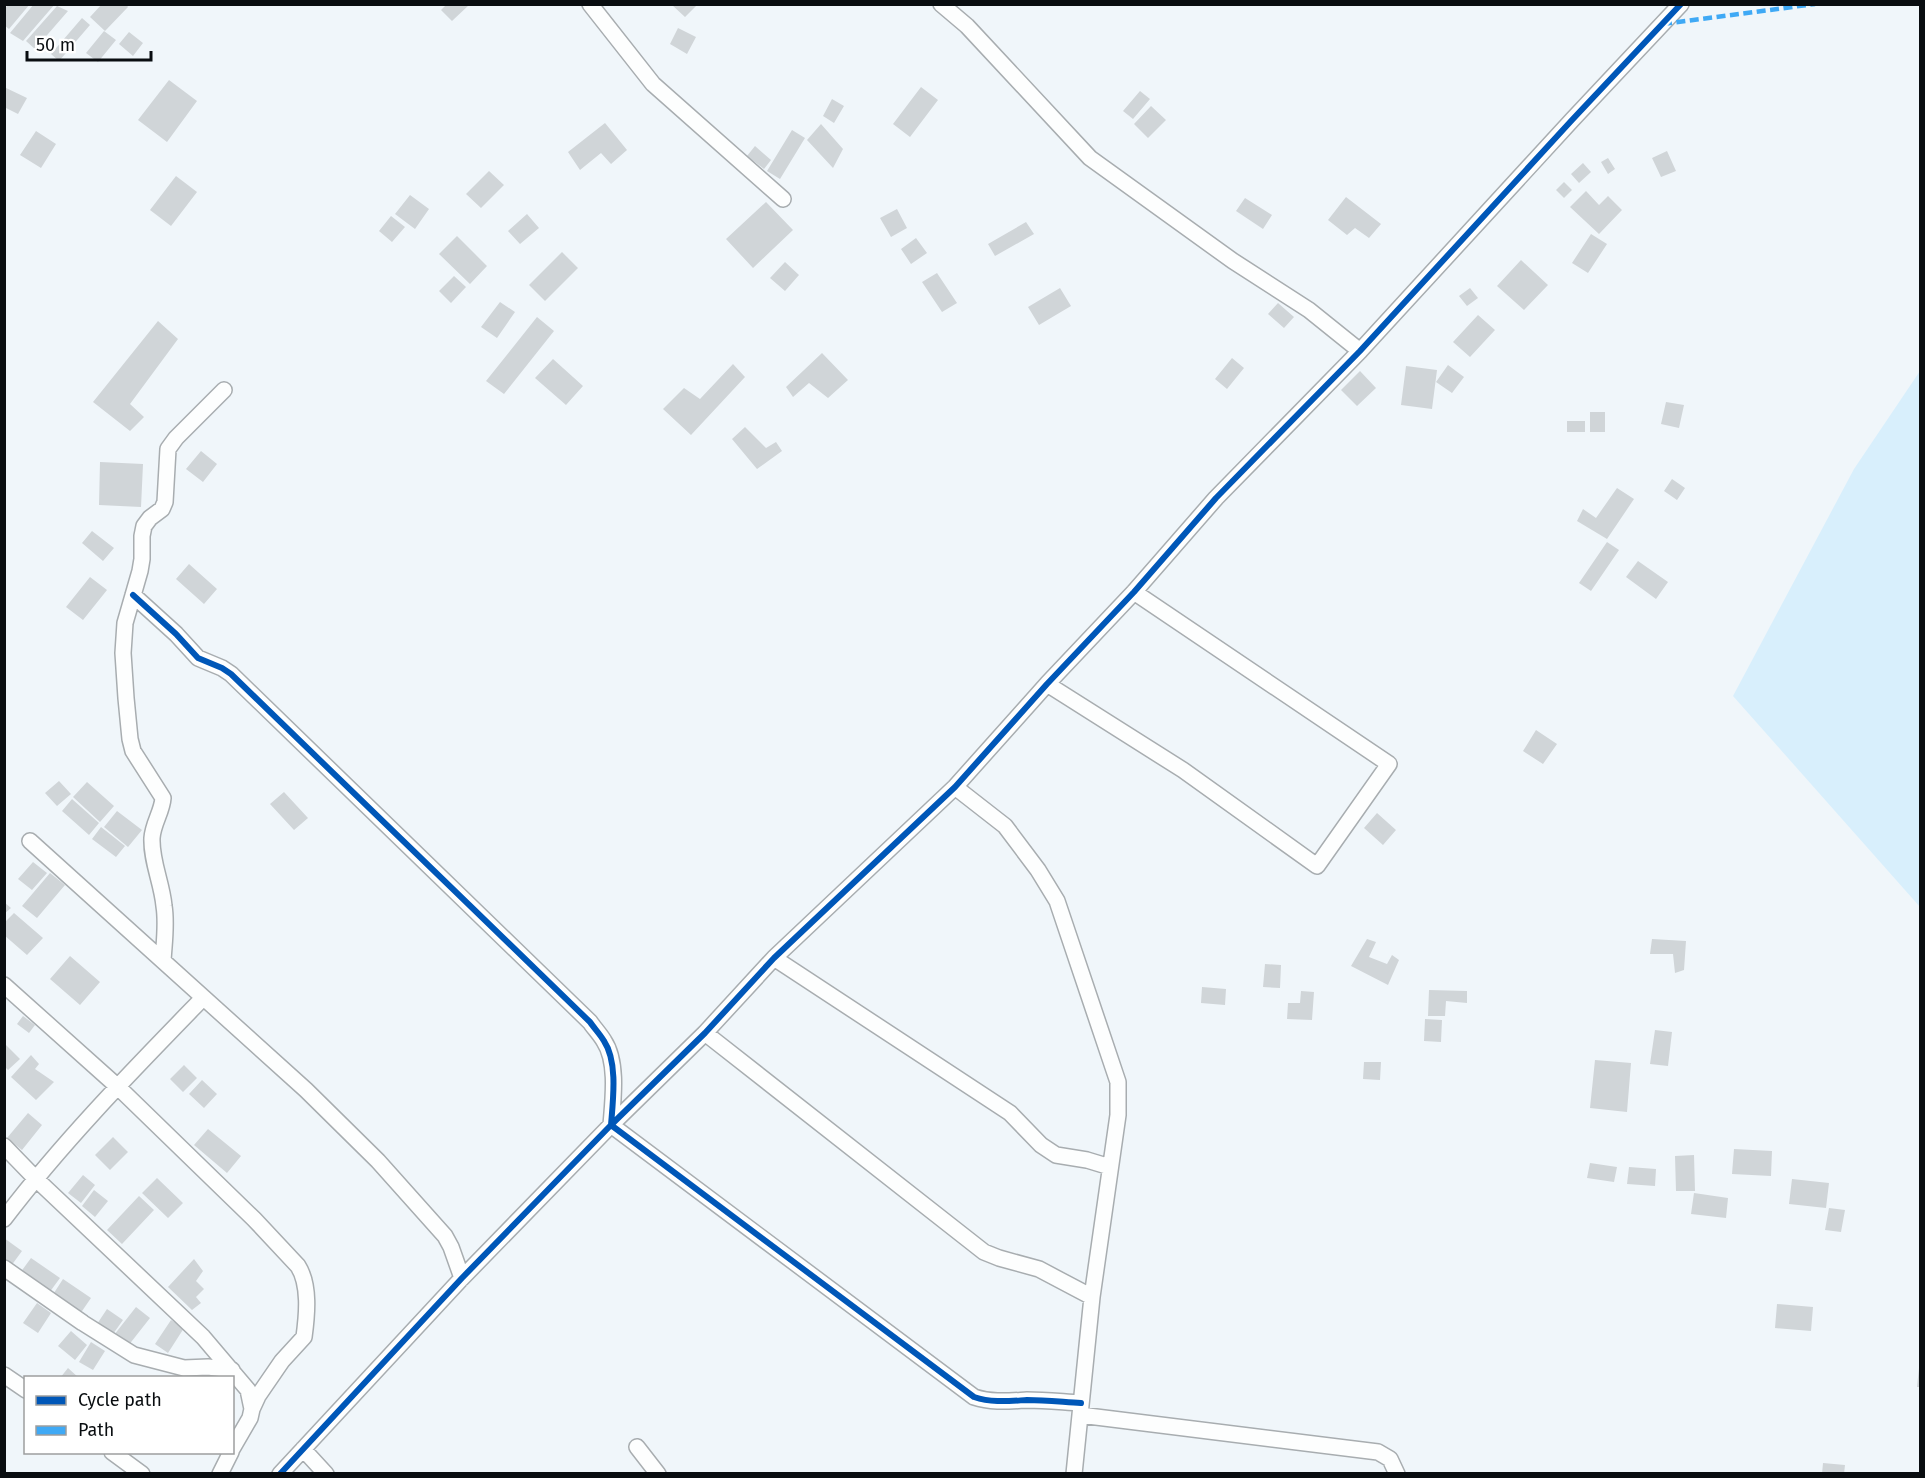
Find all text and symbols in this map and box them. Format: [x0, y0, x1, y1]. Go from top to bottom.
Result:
scale bar [27, 24, 152, 62]
text: 50 m [36, 34, 75, 56]
legend [24, 1376, 234, 1454]
text: Cycle path [78, 1389, 162, 1411]
text: Path [78, 1419, 114, 1441]

